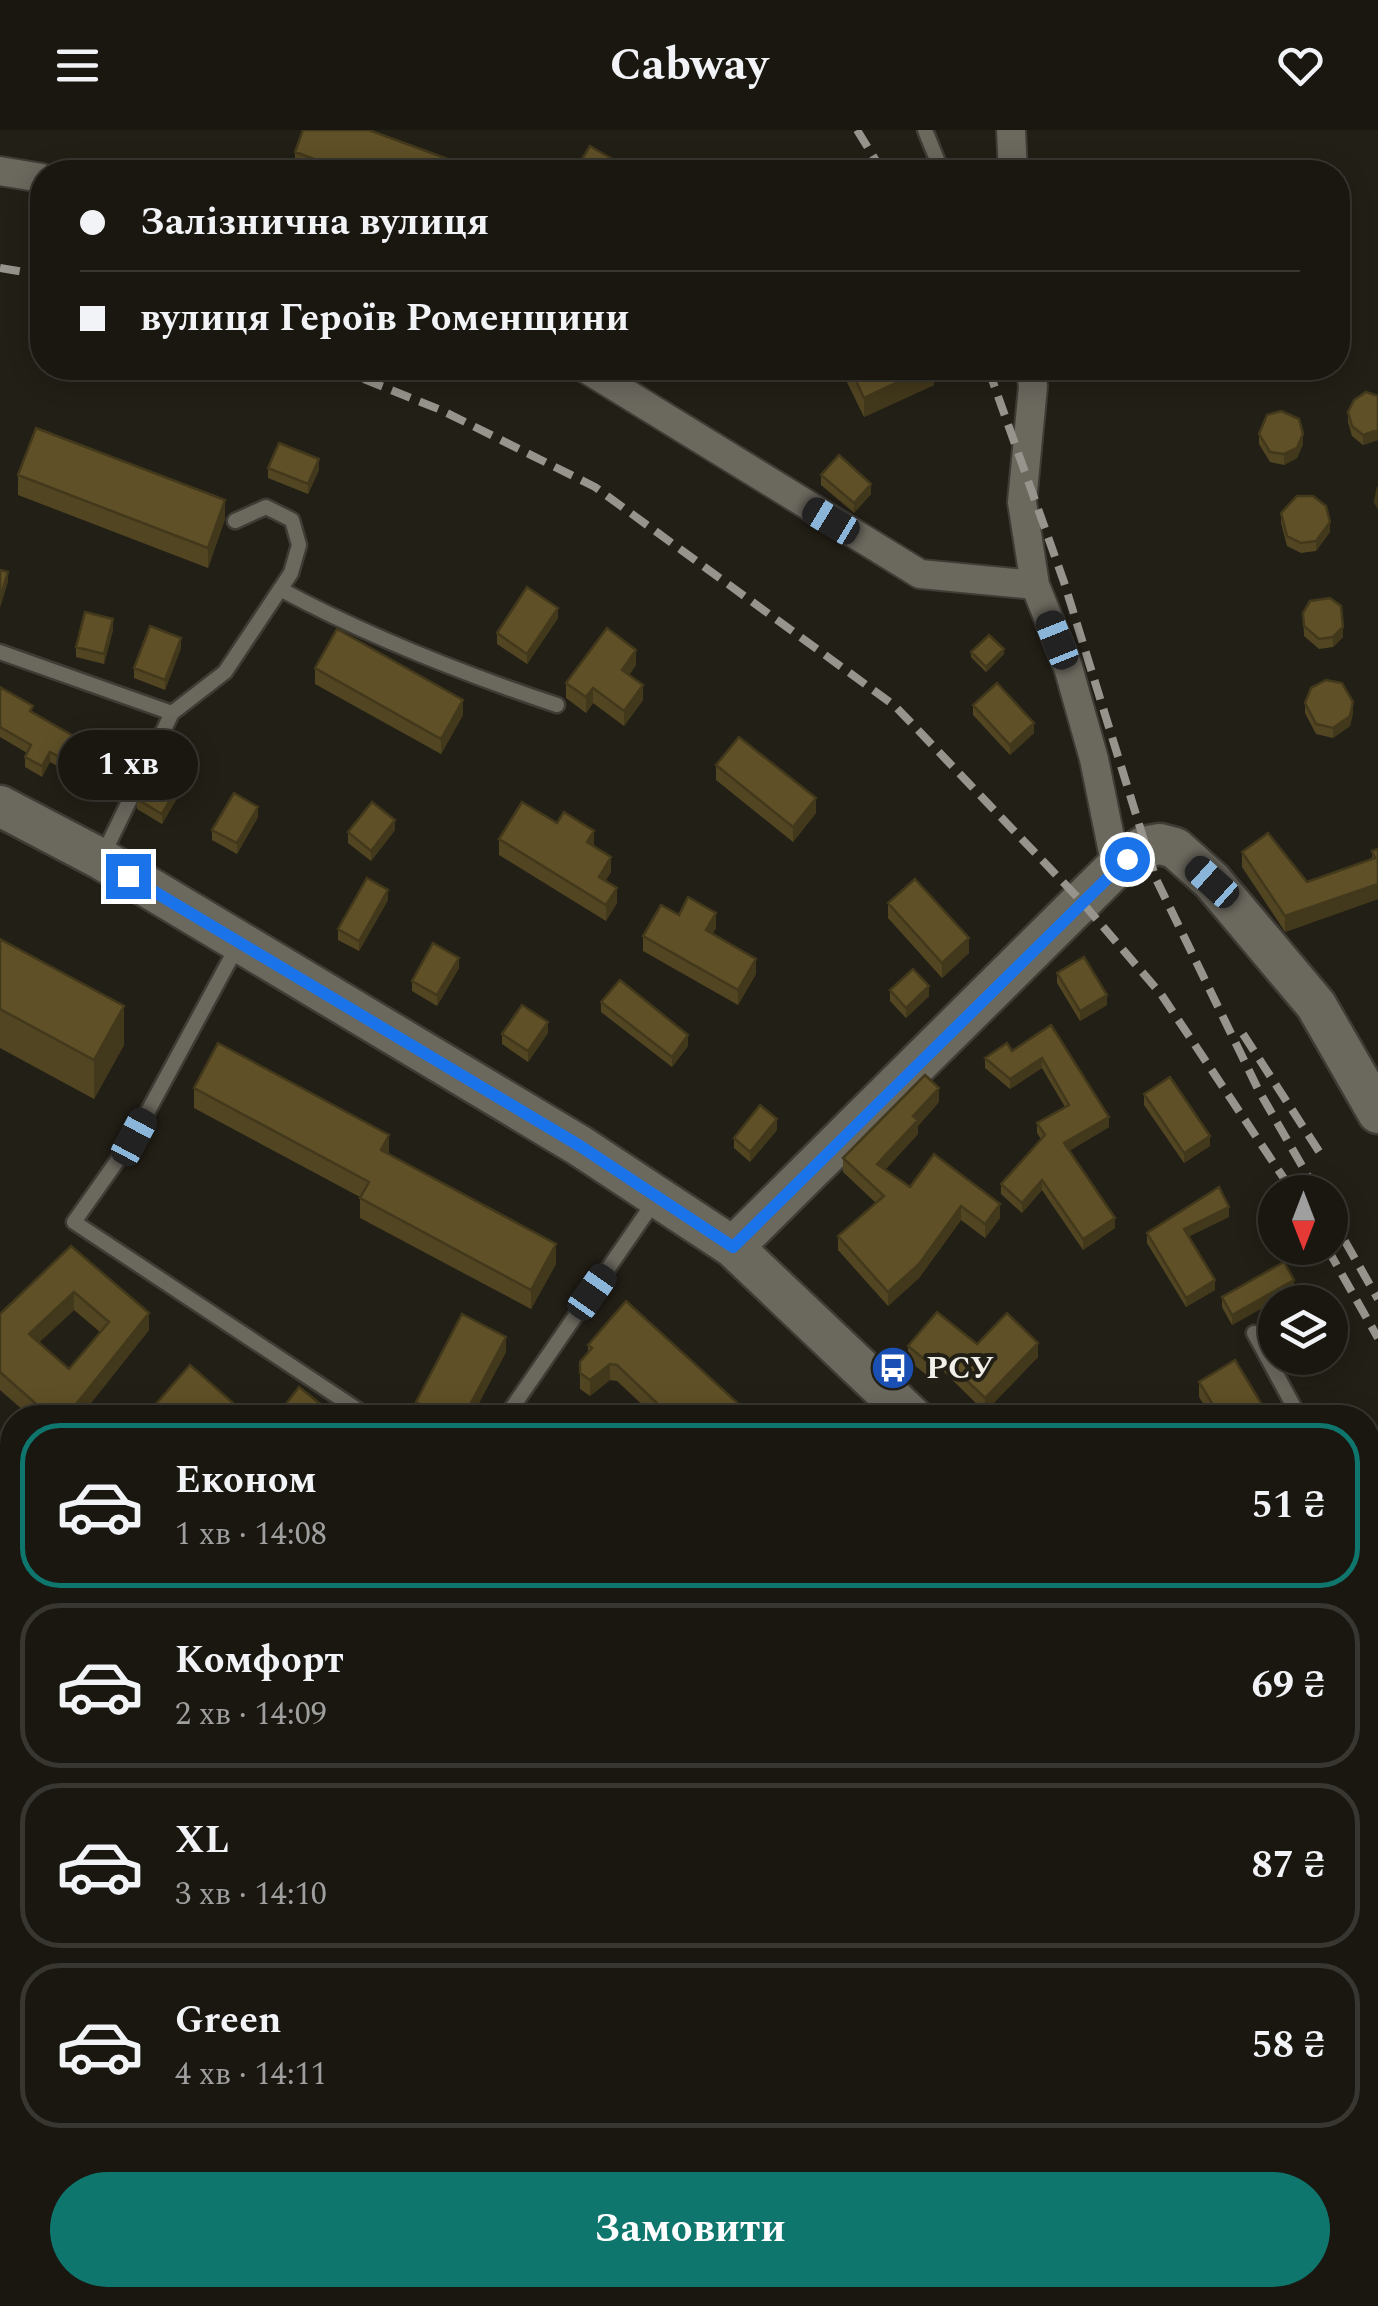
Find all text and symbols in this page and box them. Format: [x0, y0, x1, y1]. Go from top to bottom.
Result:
text: Cabway [610, 31, 768, 100]
icon: menu [50, 38, 105, 93]
icon: heart [1273, 38, 1328, 93]
text: Залізнична вулиця [140, 194, 489, 252]
text: вулиця Героїв Роменщини [140, 290, 630, 348]
car [798, 493, 864, 549]
car [1032, 607, 1082, 673]
callout: 1 хв [58, 731, 198, 801]
text: 1 хв [97, 740, 159, 789]
route start [1105, 837, 1150, 882]
car [1180, 851, 1244, 913]
route end [106, 854, 151, 899]
car [107, 1103, 161, 1171]
north arrow [1258, 1175, 1348, 1265]
map controls [1258, 1175, 1348, 1375]
car [563, 1259, 621, 1325]
button: layers [1258, 1285, 1348, 1375]
place label: РСУ [926, 1344, 994, 1393]
bus stop icon: РСУ [870, 1345, 916, 1391]
text: Економ [175, 1452, 317, 1510]
icon: car [55, 1461, 145, 1551]
text: 51 ₴ [1252, 1477, 1325, 1535]
text: 1 хв · 14:08 [175, 1510, 327, 1559]
text: Комфорт [175, 1632, 344, 1690]
icon: car [55, 1641, 145, 1731]
text: 69 ₴ [1252, 1657, 1325, 1715]
text: 2 хв · 14:09 [175, 1690, 327, 1739]
text: XL [175, 1812, 229, 1870]
icon: car [55, 1821, 145, 1911]
text: 87 ₴ [1252, 1837, 1325, 1895]
text: 3 хв · 14:10 [175, 1870, 327, 1919]
text: Green [175, 1992, 282, 2050]
icon: car [55, 2001, 145, 2091]
text: 58 ₴ [1252, 2017, 1325, 2075]
text: 4 хв · 14:11 [175, 2050, 327, 2099]
button: Замовити [50, 2172, 1330, 2287]

